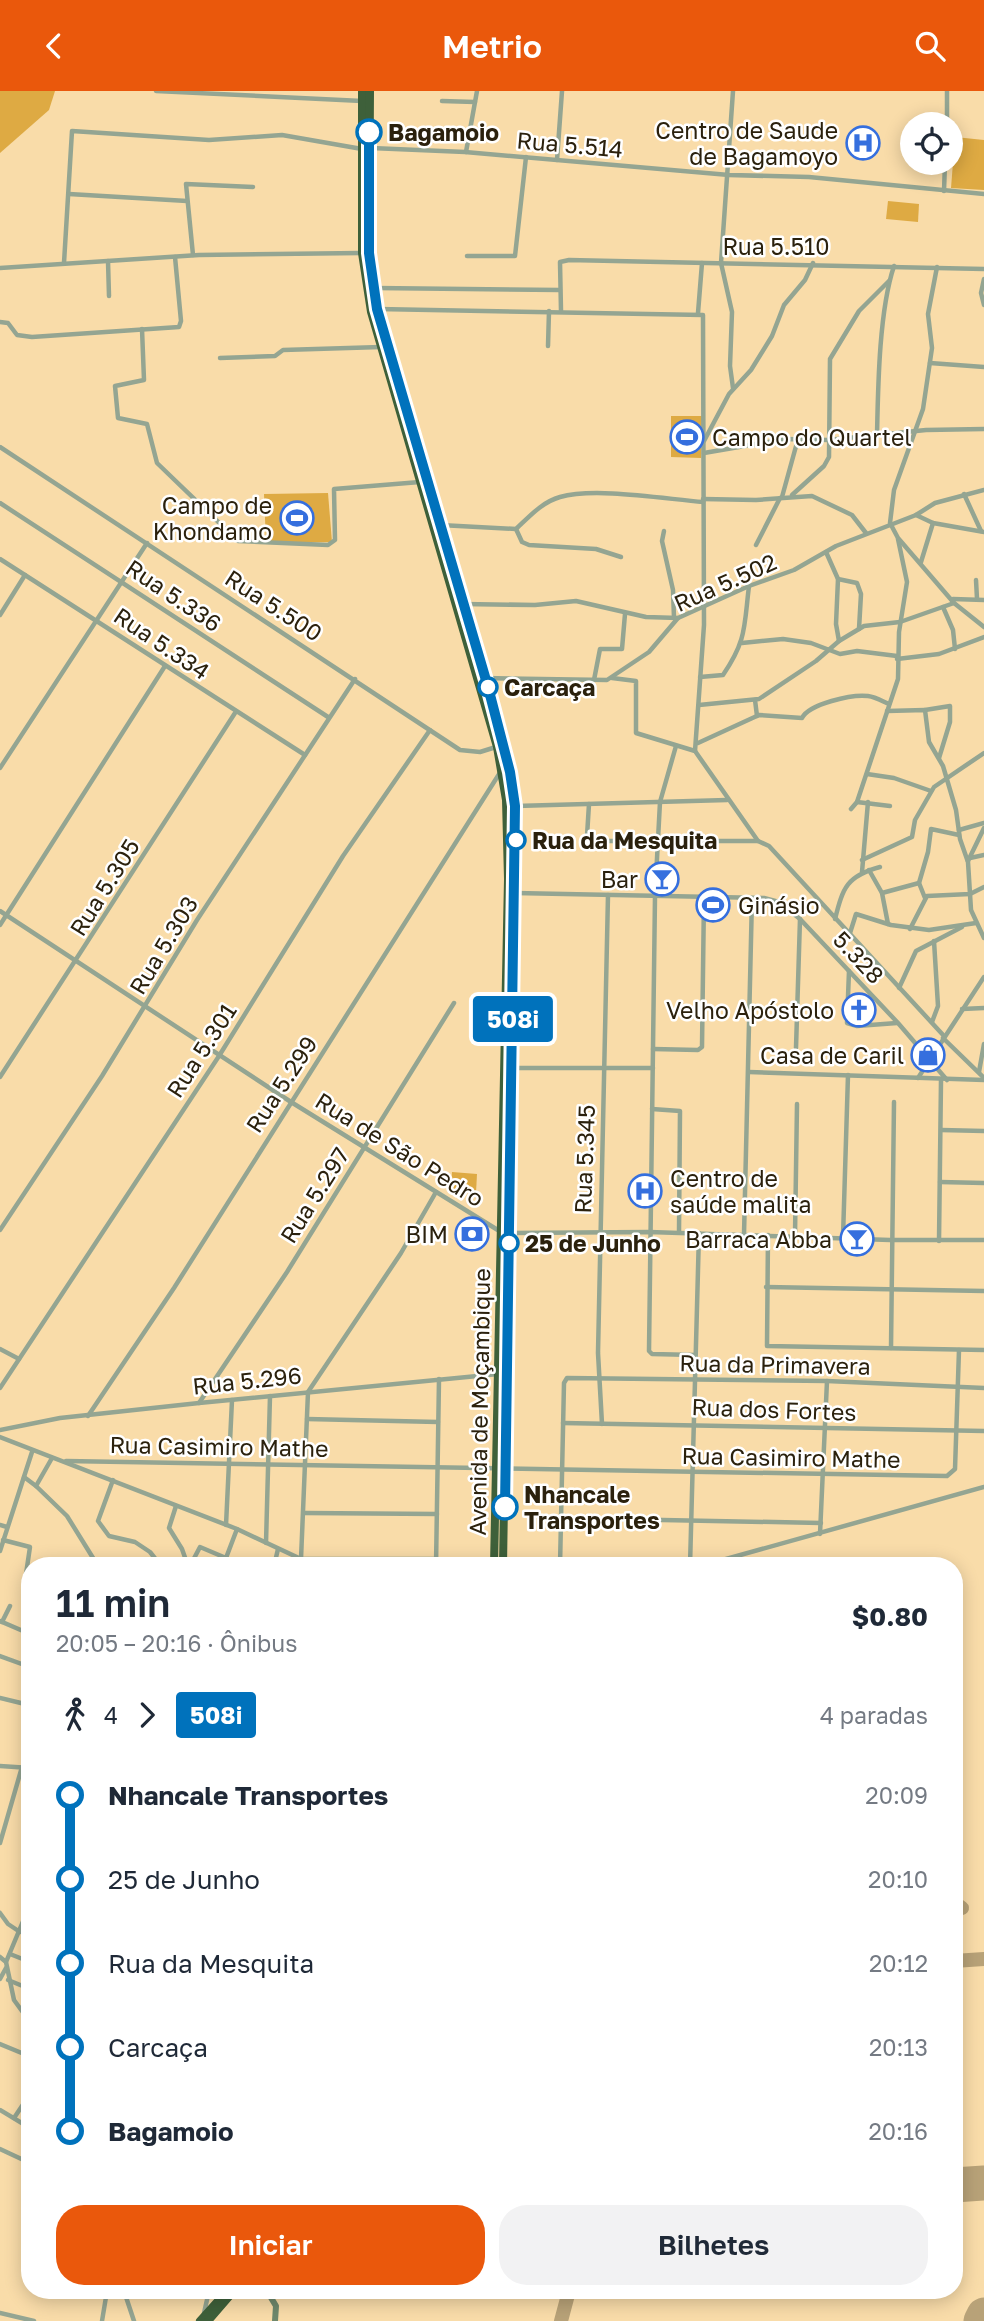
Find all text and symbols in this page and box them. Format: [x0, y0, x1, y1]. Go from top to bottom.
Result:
icon: back [35, 27, 73, 65]
text: Metrio [442, 27, 542, 65]
icon: search [911, 27, 949, 65]
map controls [900, 112, 963, 175]
button: locate [900, 112, 963, 175]
place label: Centro de Saude de Bagamoyo [655, 116, 838, 170]
place label: Bagamoio [388, 118, 499, 146]
marker: Bagamoio [356, 119, 382, 145]
hospital icon: Centro de Saude de Bagamoyo [844, 124, 882, 162]
street label: Rua 5.514 [516, 125, 624, 163]
street label: Rua 5.510 [723, 232, 829, 260]
sports icon: Campo do Quartel [668, 418, 706, 456]
place label: Campo do Quartel [712, 423, 912, 451]
place label: Campo de Khondamo [153, 491, 272, 545]
sports icon: Campo de Khondamo [278, 499, 316, 537]
street label: Rua 5.502 [670, 547, 780, 617]
street label: Rua 5.336 [121, 553, 227, 637]
street label: Rua 5.500 [220, 563, 328, 647]
street label: Rua 5.334 [109, 601, 215, 685]
place label: Carcaça [504, 673, 595, 701]
marker: Carcaça [478, 677, 498, 697]
place label: Rua da Mesquita [532, 826, 717, 854]
marker: Rua da Mesquita [506, 830, 526, 850]
street label: Rua 5.305 [63, 833, 145, 941]
bar icon: Bar [643, 860, 681, 898]
place label: Bar [601, 865, 638, 893]
sports icon: Ginásio [694, 886, 732, 924]
street label: Rua 5.303 [123, 891, 203, 999]
place label: Ginásio [738, 891, 820, 919]
street label: 5.328 [828, 925, 890, 989]
church icon: Velho Apóstolo [840, 991, 878, 1029]
line badge: 508i [464, 996, 562, 1042]
place label: Velho Apóstolo [666, 996, 834, 1024]
street label: Rua 5.301 [160, 998, 242, 1102]
text: 508i [487, 1004, 539, 1033]
street label: Rua 5.299 [240, 1031, 322, 1137]
shop icon: Casa de Caril [909, 1036, 947, 1074]
place label: Casa de Caril [760, 1041, 904, 1069]
street label: Rua de São Pedro [311, 1086, 489, 1212]
street label: Rua 5.345 [568, 1104, 600, 1214]
street label: Rua 5.297 [274, 1142, 354, 1248]
place label: Centro de saúde malita [670, 1164, 811, 1218]
hospital icon: Centro de saúde malita [626, 1172, 664, 1210]
bank icon: BIM [453, 1215, 491, 1253]
place label: BIM [406, 1220, 448, 1248]
bar icon: Barraca Abba [838, 1220, 876, 1258]
place label: Barraca Abba [685, 1225, 832, 1253]
place label: 25 de Junho [525, 1229, 661, 1257]
marker: 25 de Junho [499, 1233, 519, 1253]
street label: Avenida de Moçambique [463, 1268, 495, 1536]
street label: Rua da Primavera [679, 1348, 871, 1380]
street label: Rua 5.296 [191, 1360, 303, 1400]
street label: Rua dos Fortes [691, 1392, 857, 1426]
street label: Rua Casimiro Mathe [109, 1430, 329, 1462]
street label: Rua Casimiro Mathe [681, 1441, 901, 1473]
place label: Nhancale Transportes [524, 1480, 660, 1534]
marker: Nhancale Transportes [492, 1494, 518, 1520]
text: 11 min [56, 1580, 170, 1625]
text: $0.80 [852, 1601, 928, 1632]
text: 20:05 – 20:16 · Ônibus [56, 1629, 297, 1657]
icon: walk [56, 1696, 94, 1734]
icon: forward [128, 1696, 166, 1734]
text: 508i [190, 1700, 242, 1729]
text: 4 [104, 1701, 118, 1729]
text: 4 paradas [820, 1701, 928, 1729]
text: Nhancale Transportes [108, 1780, 388, 1811]
text: 20:09 [865, 1781, 928, 1809]
text: 25 de Junho [108, 1864, 260, 1895]
text: 20:10 [868, 1865, 928, 1893]
text: Rua da Mesquita [108, 1948, 314, 1979]
text: 20:12 [869, 1949, 928, 1977]
text: Carcaça [108, 2032, 208, 2063]
text: 20:13 [869, 2033, 928, 2061]
text: Bagamoio [108, 2116, 234, 2147]
text: 20:16 [868, 2117, 928, 2145]
button: Iniciar [56, 2205, 485, 2285]
button: Bilhetes [499, 2205, 928, 2285]

